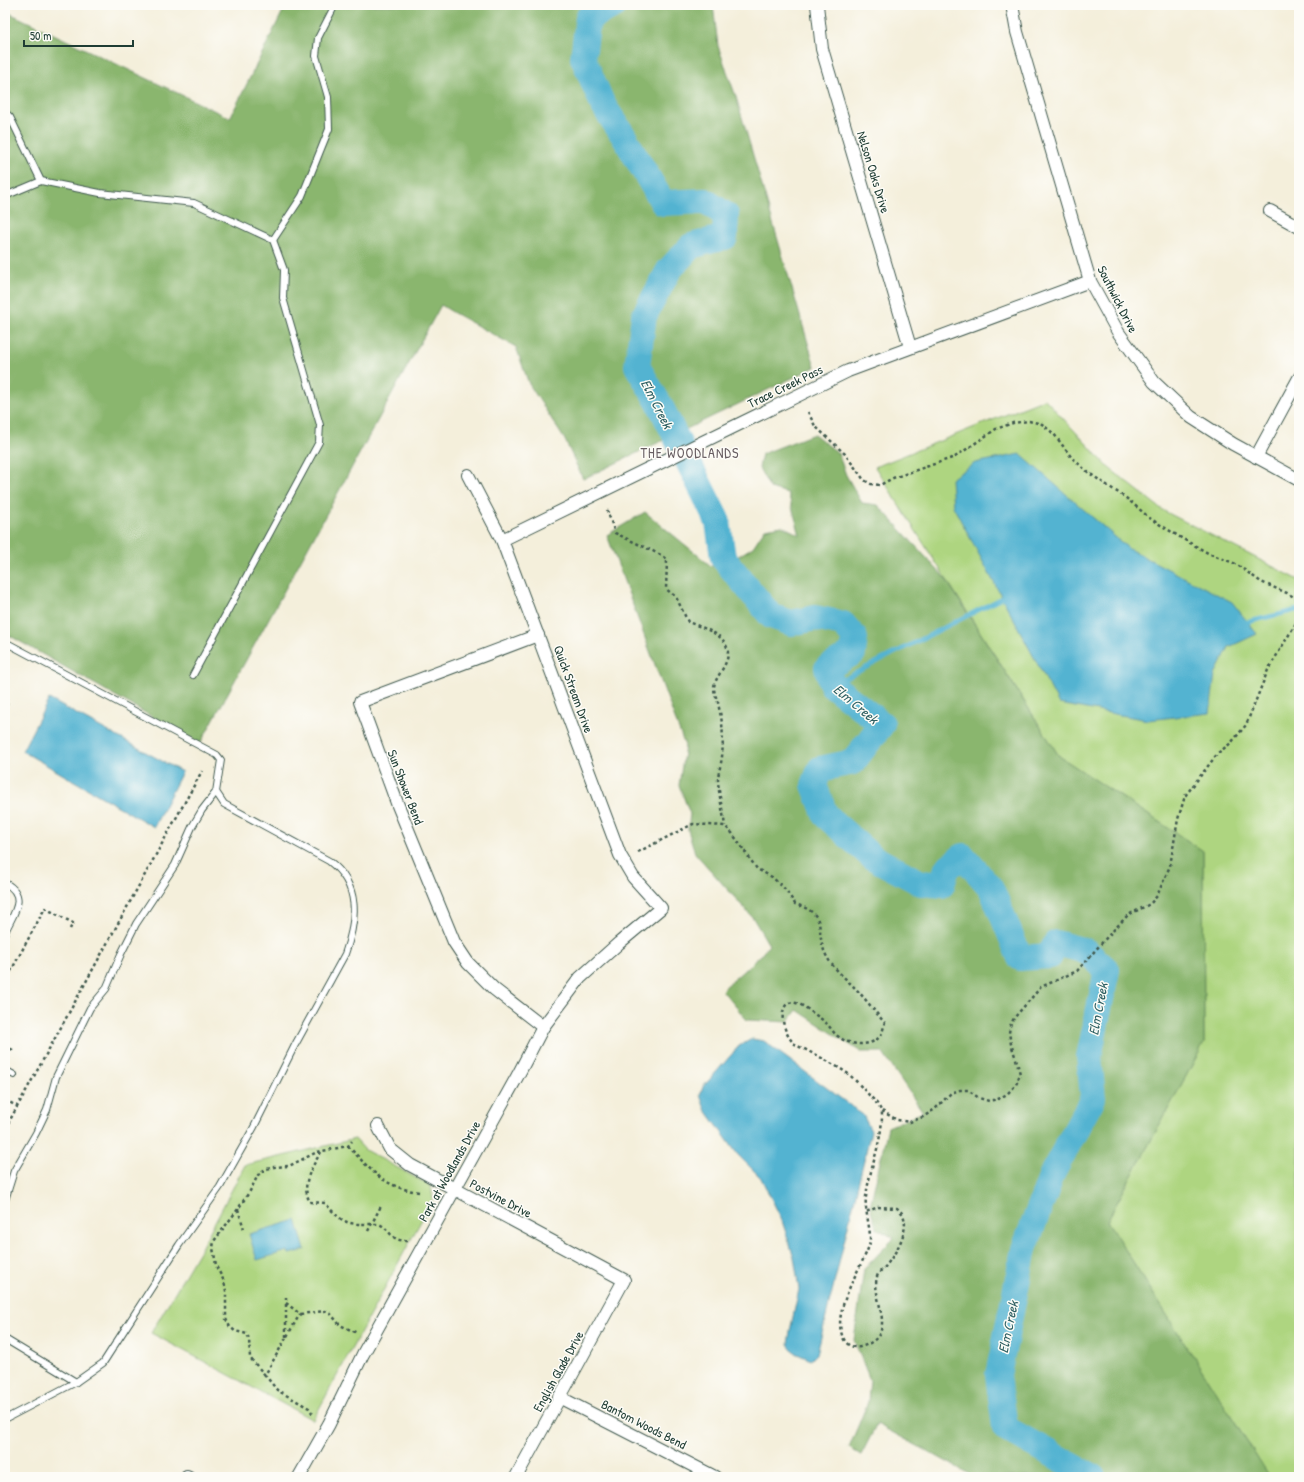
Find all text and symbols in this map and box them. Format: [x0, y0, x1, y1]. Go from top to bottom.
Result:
scale bar [24, 22, 133, 48]
text: 50 m [30, 27, 51, 44]
street label: Nelson Oaks Drive [853, 129, 895, 215]
street label: Southwick Drive [1093, 262, 1143, 336]
street label: Trace Creek Pass [744, 360, 826, 412]
water label: Elm Creek [637, 376, 678, 433]
district label: THE WOODLANDS [641, 443, 739, 462]
street label: Quick Stream Drive [550, 643, 598, 735]
water label: Elm Creek [830, 679, 884, 729]
street label: Sun Shower Bend [384, 747, 428, 827]
water label: Elm Creek [1083, 980, 1112, 1037]
street label: Park at Woodlands Drive [414, 1117, 484, 1225]
street label: Postvine Drive [467, 1174, 535, 1222]
water label: Elm Creek [993, 1298, 1023, 1355]
street label: English Glade Drive [528, 1327, 588, 1415]
street label: Bantom Woods Bend [598, 1395, 690, 1453]

